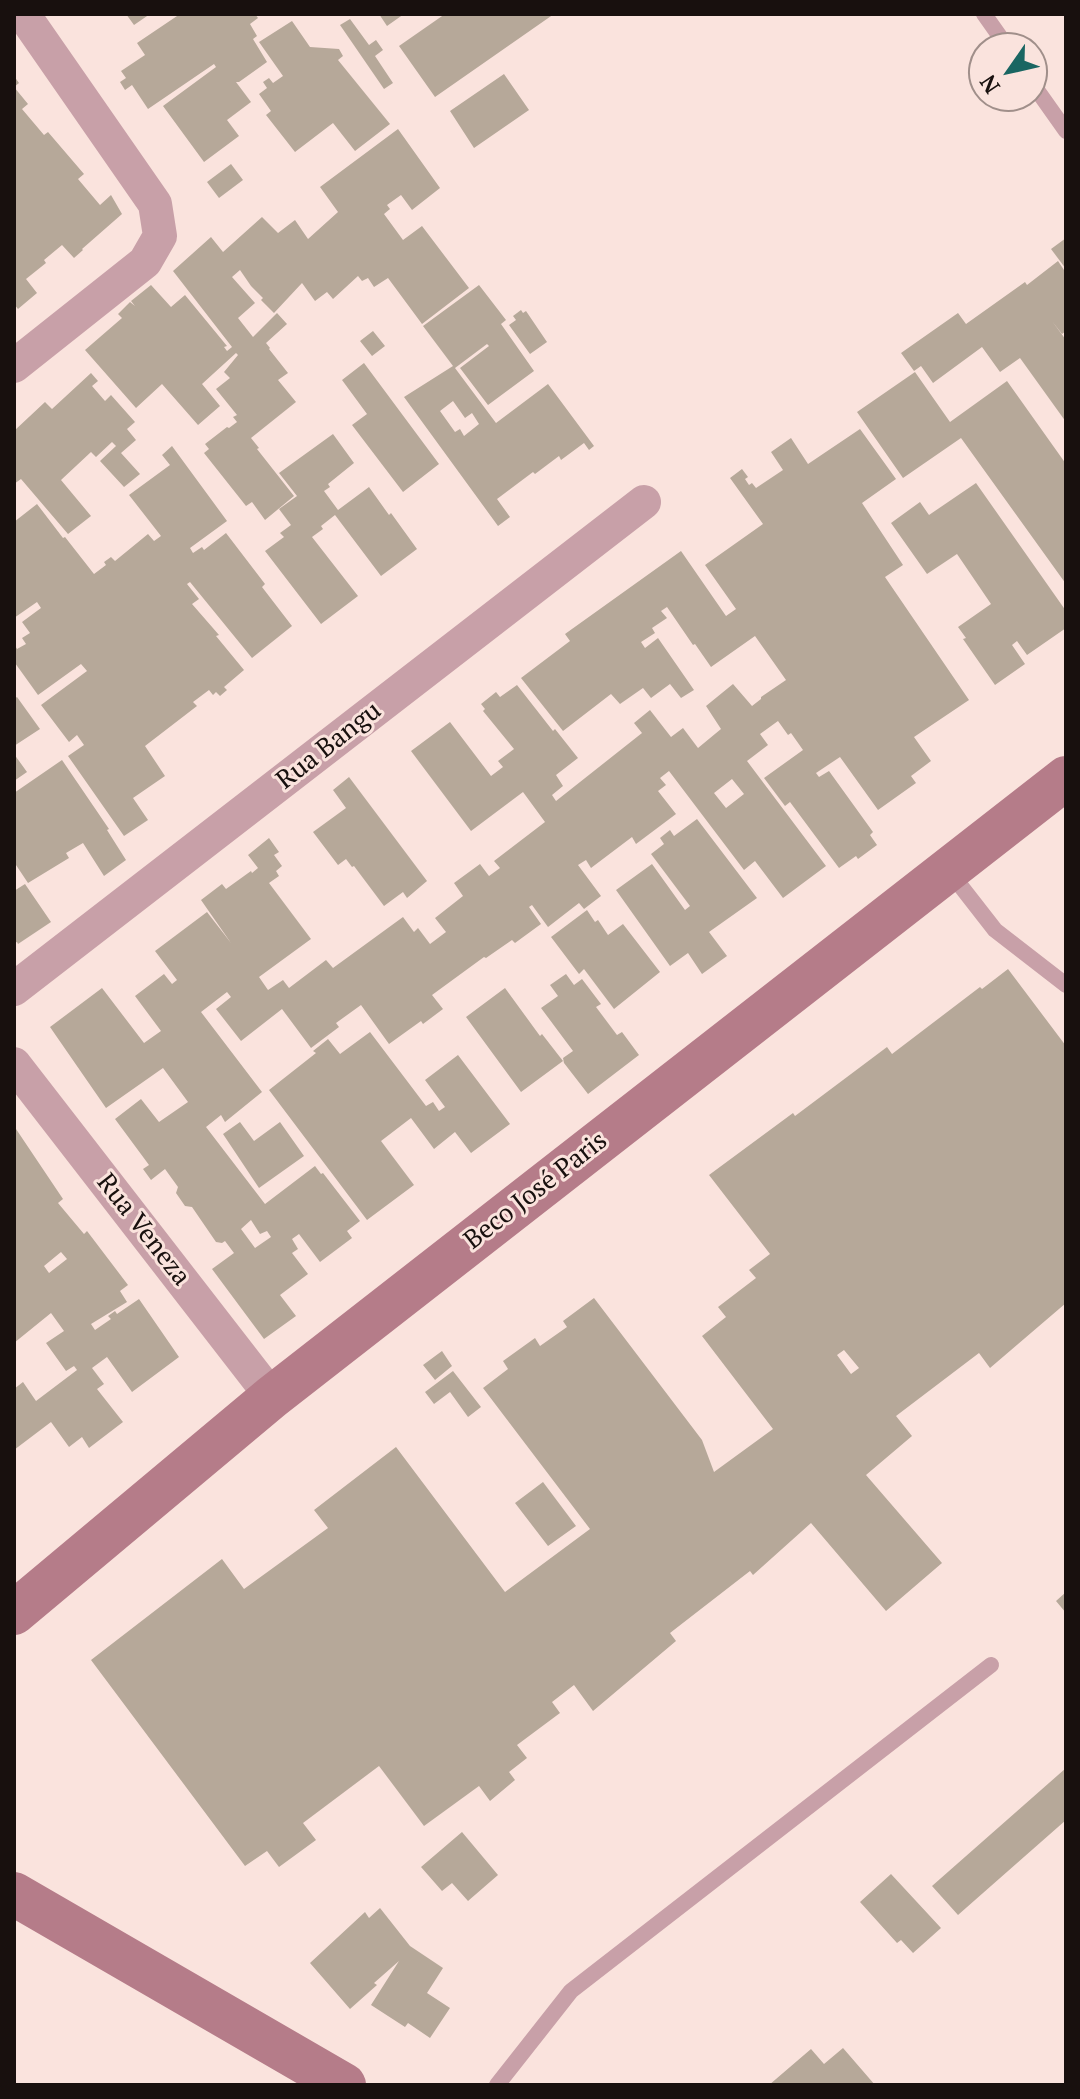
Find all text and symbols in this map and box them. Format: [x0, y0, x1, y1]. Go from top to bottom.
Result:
north arrow [968, 32, 1048, 112]
text: N [973, 70, 1006, 100]
street label: Rua Bangu [271, 696, 387, 796]
street label: Beco José Paris [458, 1125, 614, 1257]
street label: Rua Veneza [90, 1168, 196, 1292]

